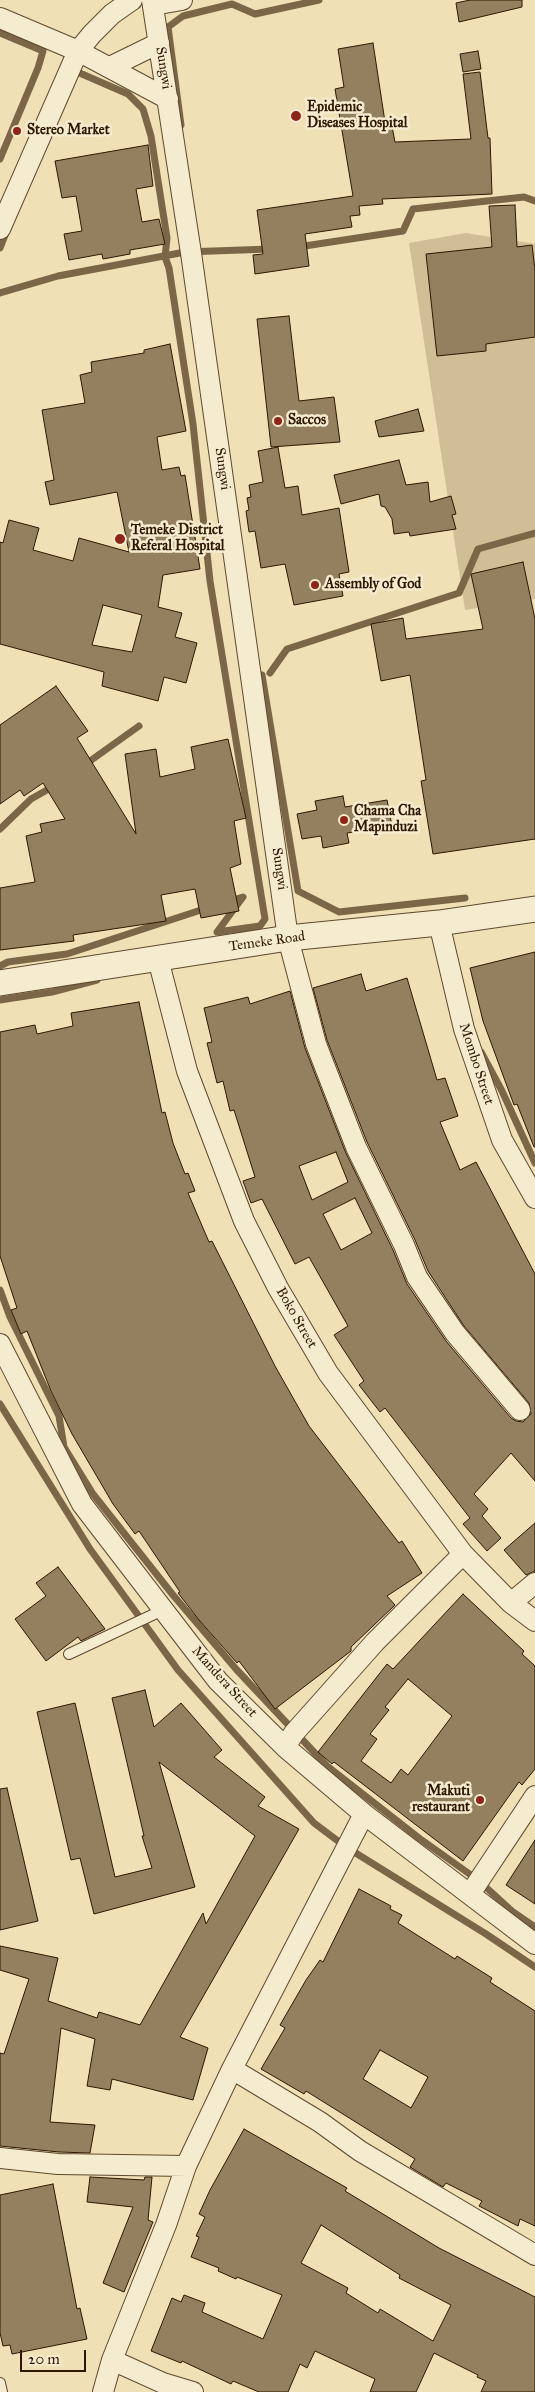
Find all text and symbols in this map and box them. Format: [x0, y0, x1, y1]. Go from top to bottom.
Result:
street label: Sungwi [151, 46, 175, 90]
place label: Epidemic Diseases Hospital [307, 100, 407, 132]
marker: Epidemic Diseases Hospital [289, 109, 303, 123]
place label: Stereo Market [27, 123, 110, 139]
marker: Stereo Market [11, 125, 23, 137]
place label: Saccos [288, 413, 326, 429]
marker: Saccos [272, 415, 284, 427]
street label: Sungwi [211, 447, 233, 491]
place label: Temeke District Referal Hospital [131, 523, 225, 556]
marker: Temeke District Referal Hospital [113, 532, 127, 546]
place label: Assembly of God [325, 577, 421, 593]
marker: Assembly of God [309, 579, 321, 591]
place label: Chama Cha Mapinduzi [354, 804, 421, 836]
marker: Chama Cha Mapinduzi [338, 814, 350, 826]
street label: Sungwi [268, 847, 290, 891]
street label: Temeke Road [228, 928, 306, 956]
street label: Mombo Street [455, 1021, 497, 1107]
street label: Boko Street [272, 1285, 320, 1351]
street label: Mandera Street [188, 1643, 260, 1721]
place label: Makuti restaurant [412, 1784, 470, 1816]
marker: Makuti restaurant [474, 1794, 486, 1806]
scale bar [22, 2340, 89, 2372]
text: 20 m [28, 2350, 60, 2368]

